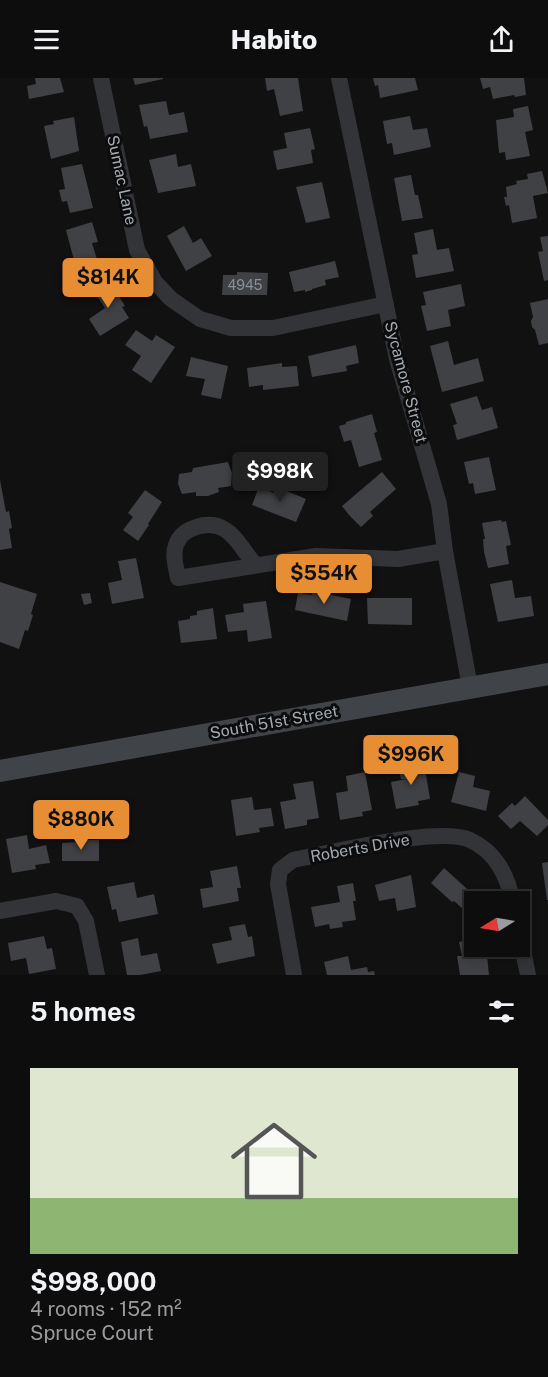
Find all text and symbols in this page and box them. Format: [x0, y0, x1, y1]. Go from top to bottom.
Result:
icon: menu [30, 23, 63, 56]
text: Habito [230, 23, 318, 55]
icon: share [485, 23, 518, 56]
street label: Sumac Lane [103, 133, 141, 227]
pin: $814K [66, 258, 150, 309]
text: $814K [76, 265, 140, 289]
house number: 4945 [227, 277, 263, 293]
street label: Sycamore Street [381, 319, 431, 445]
pin: $998K [238, 452, 322, 503]
text: $998K [246, 459, 314, 483]
pin: $554K [282, 554, 366, 605]
text: $554K [290, 561, 358, 585]
street label: South 51st Street [208, 701, 340, 743]
pin: $996K [369, 735, 453, 786]
text: $996K [377, 742, 445, 766]
pin: $880K [39, 800, 123, 851]
text: $880K [47, 807, 115, 831]
street label: Roberts Drive [309, 830, 411, 866]
north arrow [464, 891, 530, 957]
map controls [464, 891, 530, 957]
icon: filters [485, 995, 518, 1028]
text: 5 homes [30, 996, 136, 1027]
icon: home [220, 1107, 328, 1215]
text: $998,000 [30, 1266, 157, 1297]
text: 4 rooms · 152 m² [30, 1297, 182, 1321]
text: Spruce Court [30, 1321, 154, 1345]

